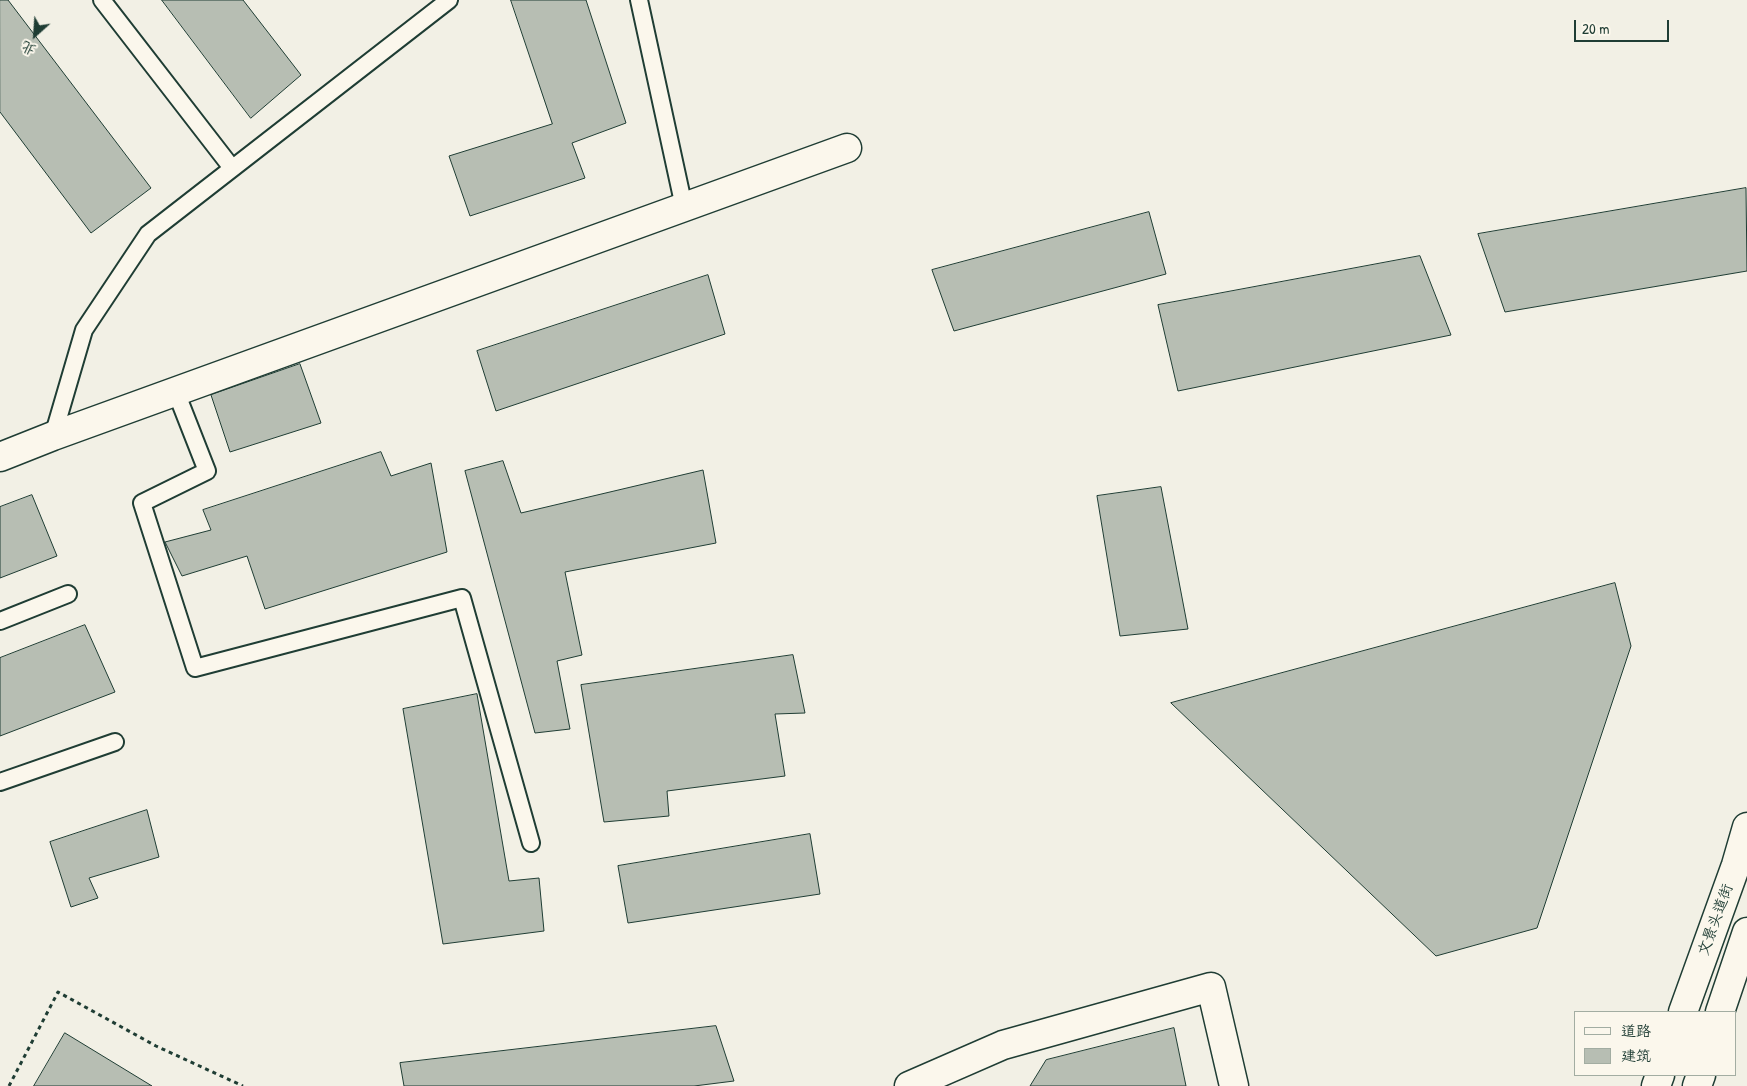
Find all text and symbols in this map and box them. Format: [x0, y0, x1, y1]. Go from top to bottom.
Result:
north arrow [10, 10, 60, 60]
scale bar [1577, 10, 1672, 42]
text: 20 m [1582, 18, 1609, 39]
text: 北 [18, 37, 39, 61]
street label: 文景头道街 [1695, 882, 1737, 958]
legend [1574, 1011, 1737, 1076]
text: 道路 [1621, 1020, 1651, 1041]
text: 建筑 [1621, 1045, 1651, 1066]

